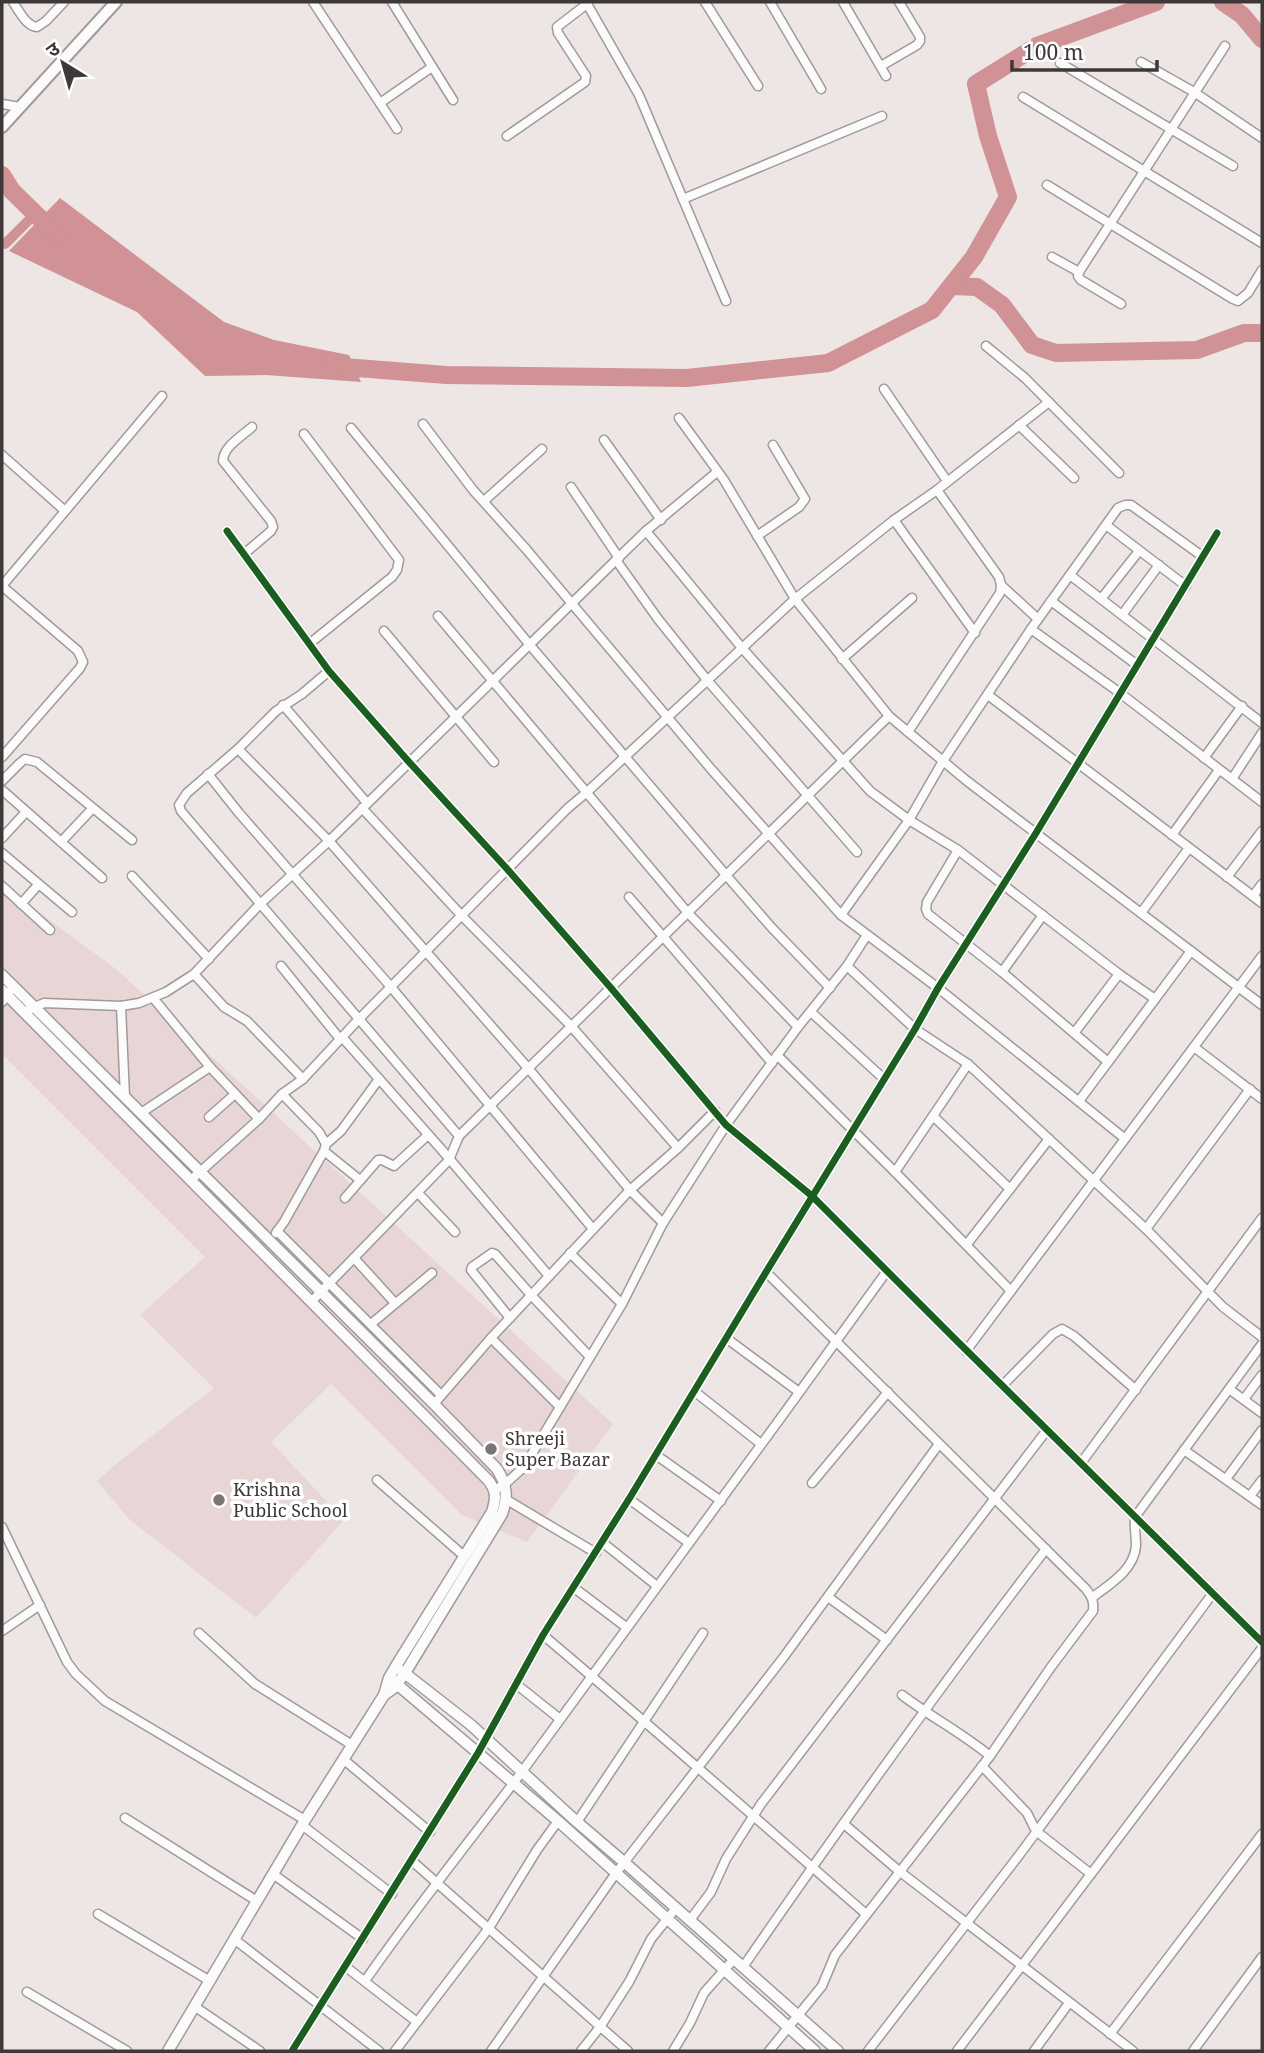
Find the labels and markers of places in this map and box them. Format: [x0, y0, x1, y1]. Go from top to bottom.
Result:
place label: Shreeji Super Bazar [505, 1426, 610, 1471]
marker: Shreeji Super Bazar [483, 1441, 499, 1457]
place label: Krishna Public School [233, 1477, 348, 1522]
marker: Krishna Public School [211, 1492, 227, 1508]

